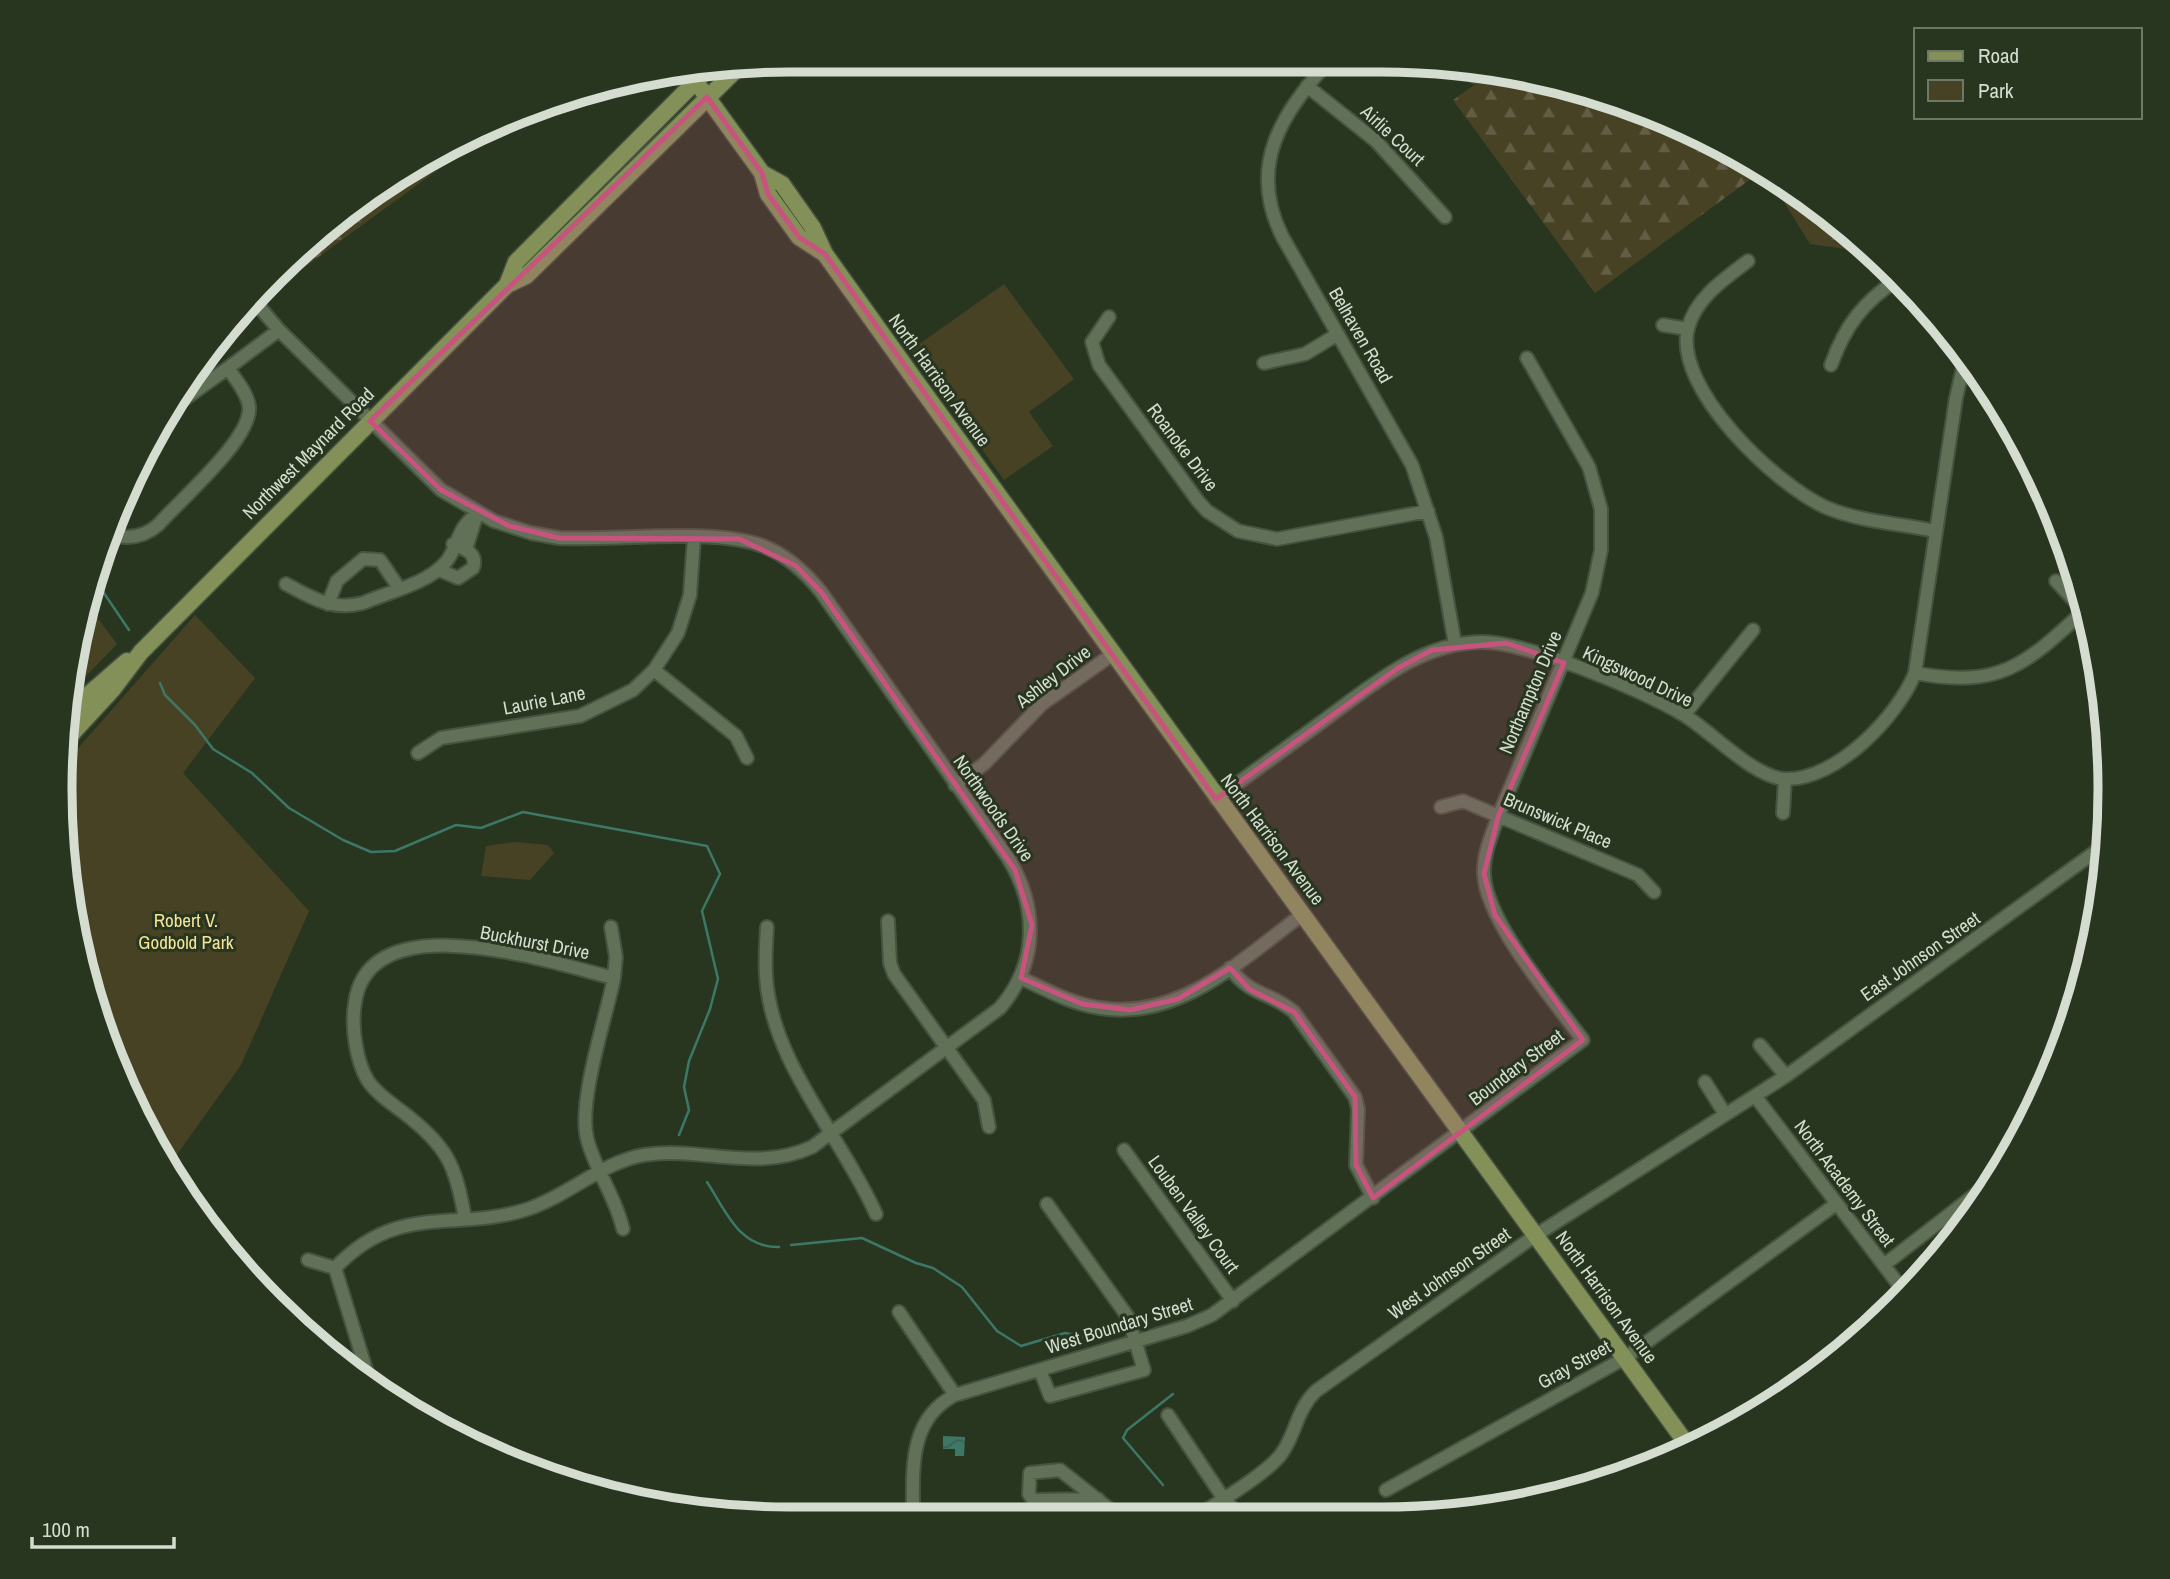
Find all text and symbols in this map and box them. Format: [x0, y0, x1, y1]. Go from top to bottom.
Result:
legend [1914, 28, 2142, 119]
text: Road [1978, 41, 2019, 70]
text: Park [1978, 76, 2014, 105]
street label: Airlie Court [1355, 98, 1431, 172]
street label: Belhaven Road [1323, 282, 1399, 388]
street label: North Harrison Avenue [883, 308, 997, 452]
street label: Northwest Maynard Road [236, 381, 380, 525]
street label: Roanoke Drive [1141, 398, 1225, 496]
street label: Northampton Drive [1492, 626, 1568, 758]
street label: Ashley Drive [1009, 639, 1096, 714]
street label: Kingswood Drive [1579, 639, 1697, 713]
street label: Laurie Lane [501, 679, 587, 721]
street label: Northwoods Drive [948, 749, 1040, 867]
street label: North Harrison Avenue [1215, 768, 1331, 910]
street label: Brunswick Place [1500, 786, 1616, 854]
street label: East Johnson Street [1855, 905, 1985, 1007]
park label: Robert V. Godbold Park [138, 907, 234, 955]
street label: Buckhurst Drive [478, 919, 592, 965]
street label: Boundary Street [1463, 1022, 1569, 1111]
street label: North Academy Street [1789, 1114, 1902, 1252]
street label: Louben Valley Court [1142, 1150, 1246, 1279]
street label: West Johnson Street [1382, 1221, 1516, 1325]
street label: North Harrison Avenue [1550, 1225, 1664, 1369]
street label: West Boundary Street [1042, 1290, 1196, 1360]
street label: Gray Street [1533, 1333, 1616, 1395]
scale bar [32, 1506, 173, 1550]
text: 100 m [42, 1515, 90, 1544]

